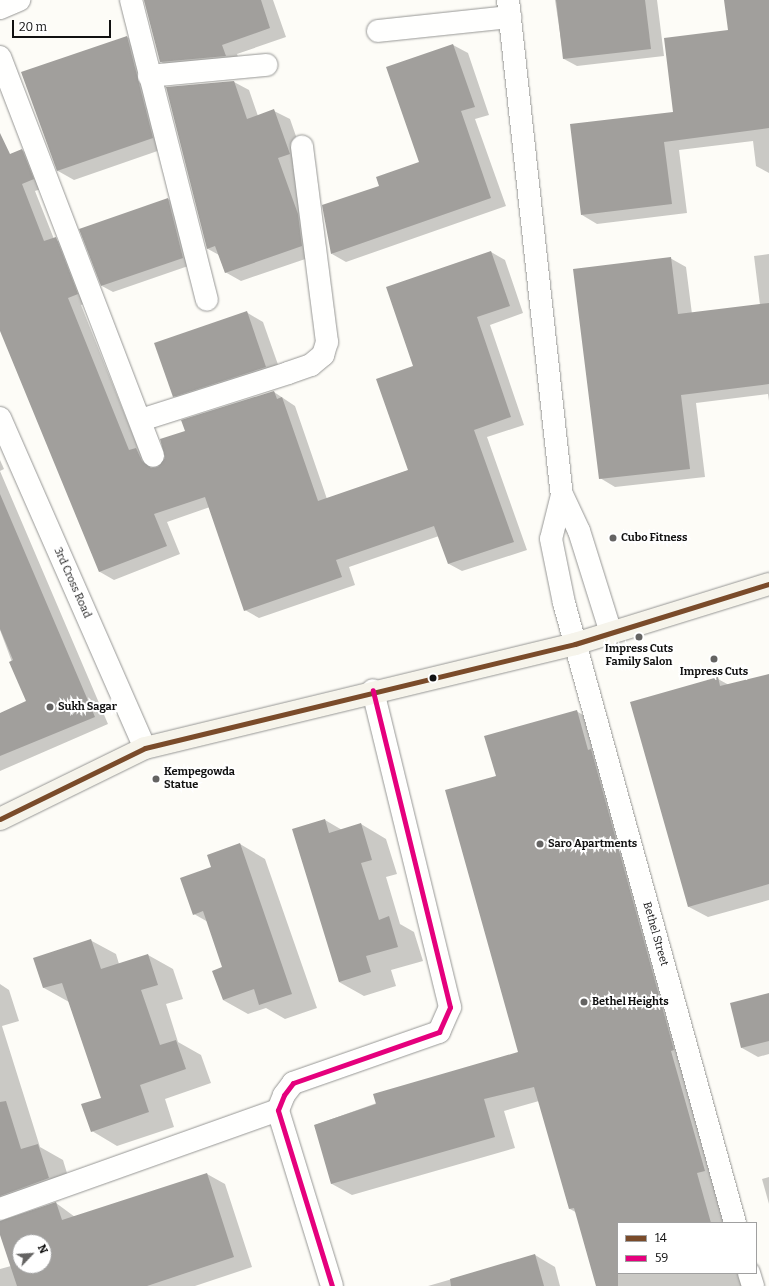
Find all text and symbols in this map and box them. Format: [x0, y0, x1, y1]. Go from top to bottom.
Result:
scale bar [14, 12, 113, 38]
text: 20 m [19, 20, 47, 34]
place label: Cubo Fitness [621, 531, 687, 545]
marker: Cubo Fitness [608, 533, 618, 543]
street label: 3rd Cross Road [51, 546, 93, 620]
marker: Impress Cuts Family Salon [634, 632, 644, 642]
place label: Impress Cuts Family Salon [605, 643, 673, 669]
marker: Impress Cuts [709, 654, 719, 664]
place label: Impress Cuts [680, 665, 748, 679]
unlabelled marker [428, 673, 438, 683]
place label: Sukh Sagar [58, 700, 117, 714]
marker: Sukh Sagar [45, 702, 55, 712]
place label: Kempegowda Statue [164, 766, 235, 792]
marker: Kempegowda Statue [151, 774, 161, 784]
place label: Saro Apartments [548, 837, 637, 851]
marker: Saro Apartments [535, 839, 545, 849]
street label: Bethel Street [640, 900, 670, 968]
place label: Bethel Heights [592, 995, 669, 1009]
marker: Bethel Heights [579, 997, 589, 1007]
legend [617, 1222, 757, 1274]
text: 14 [655, 1231, 667, 1245]
north arrow [12, 1234, 52, 1274]
text: N [35, 1243, 50, 1256]
text: 59 [655, 1251, 668, 1265]

